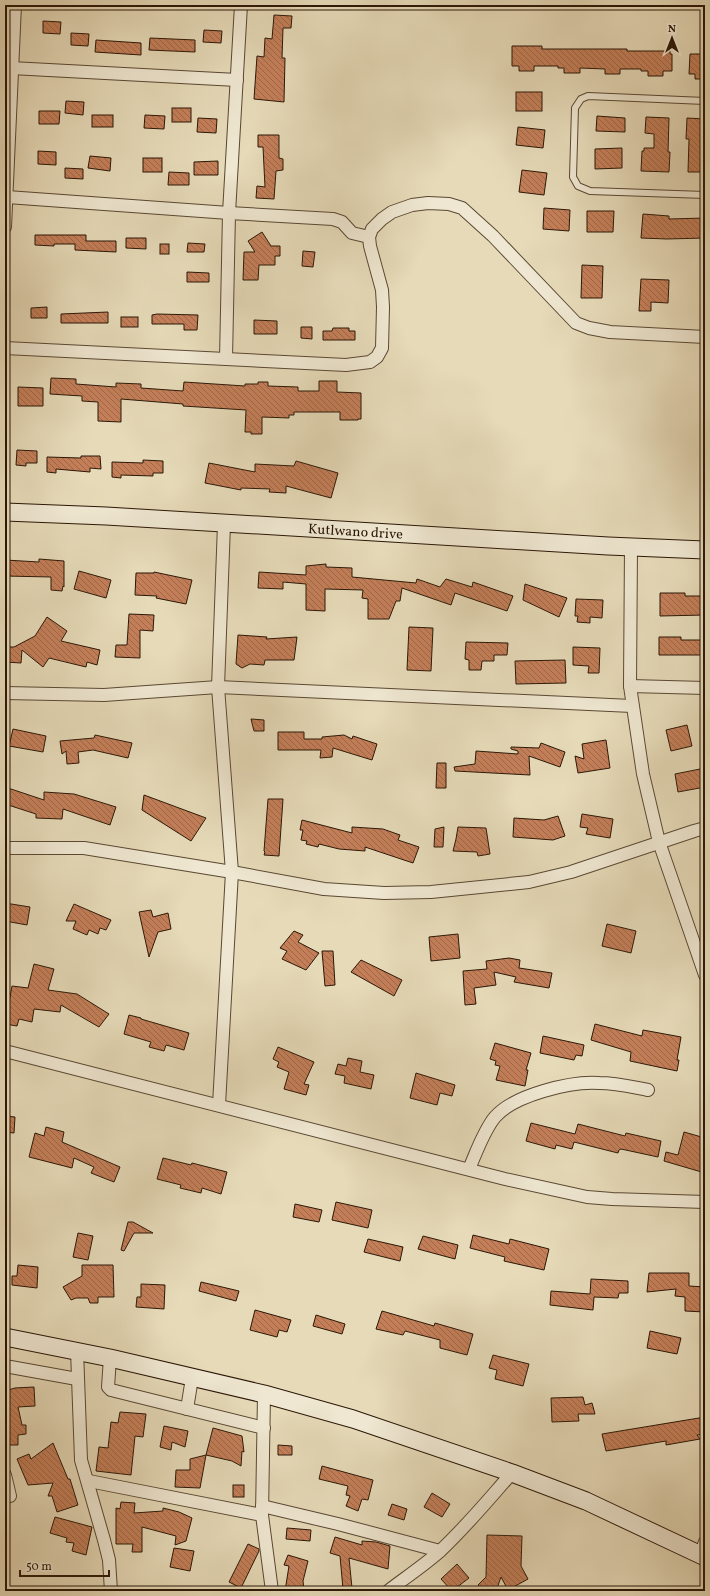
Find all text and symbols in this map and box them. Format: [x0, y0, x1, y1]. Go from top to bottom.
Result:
north arrow [652, 18, 692, 58]
text: N [668, 22, 676, 37]
street label: Kutlwano drive [307, 520, 404, 545]
scale bar [20, 1552, 109, 1578]
text: 50 m [26, 1559, 52, 1575]

